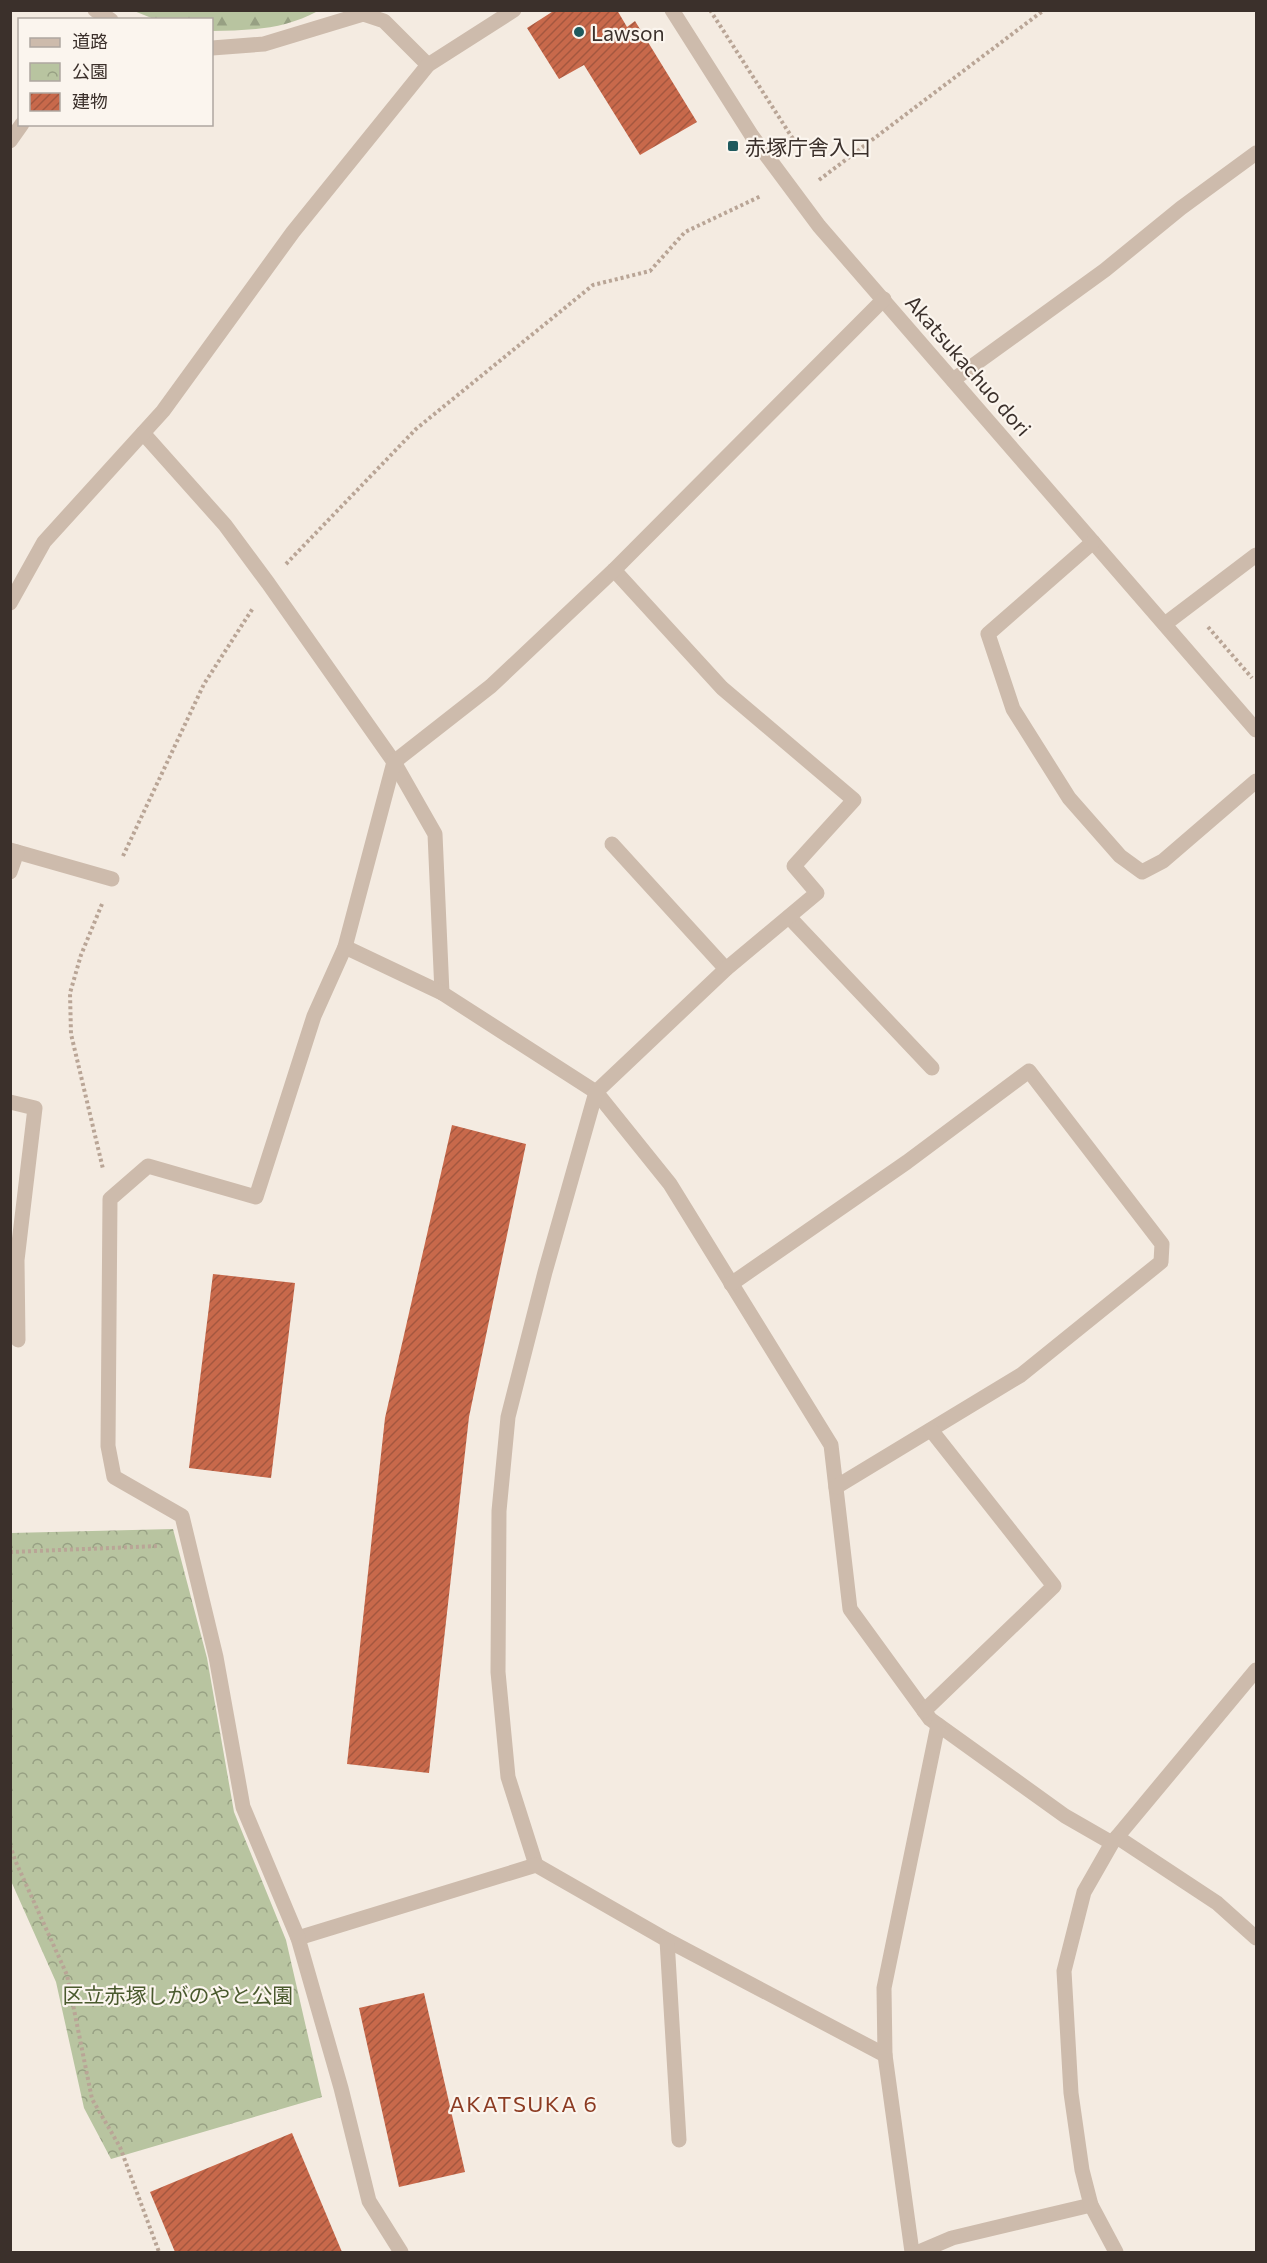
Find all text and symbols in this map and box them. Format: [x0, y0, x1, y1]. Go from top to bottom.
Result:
legend [18, 18, 213, 126]
place label: Lawson [591, 20, 665, 45]
marker: Lawson [572, 25, 586, 39]
text: 道路 [72, 30, 108, 52]
text: 公園 [72, 60, 108, 82]
text: 建物 [72, 90, 108, 112]
place label: 赤塚庁舎入口 [745, 134, 871, 159]
marker: 赤塚庁舎入口 [726, 139, 740, 153]
street label: Akatsukachuo dori [901, 290, 1037, 440]
park label: 区立赤塚しがのやと公園 [63, 1982, 294, 2007]
district label: AKATSUKA 6 [450, 2090, 598, 2117]

